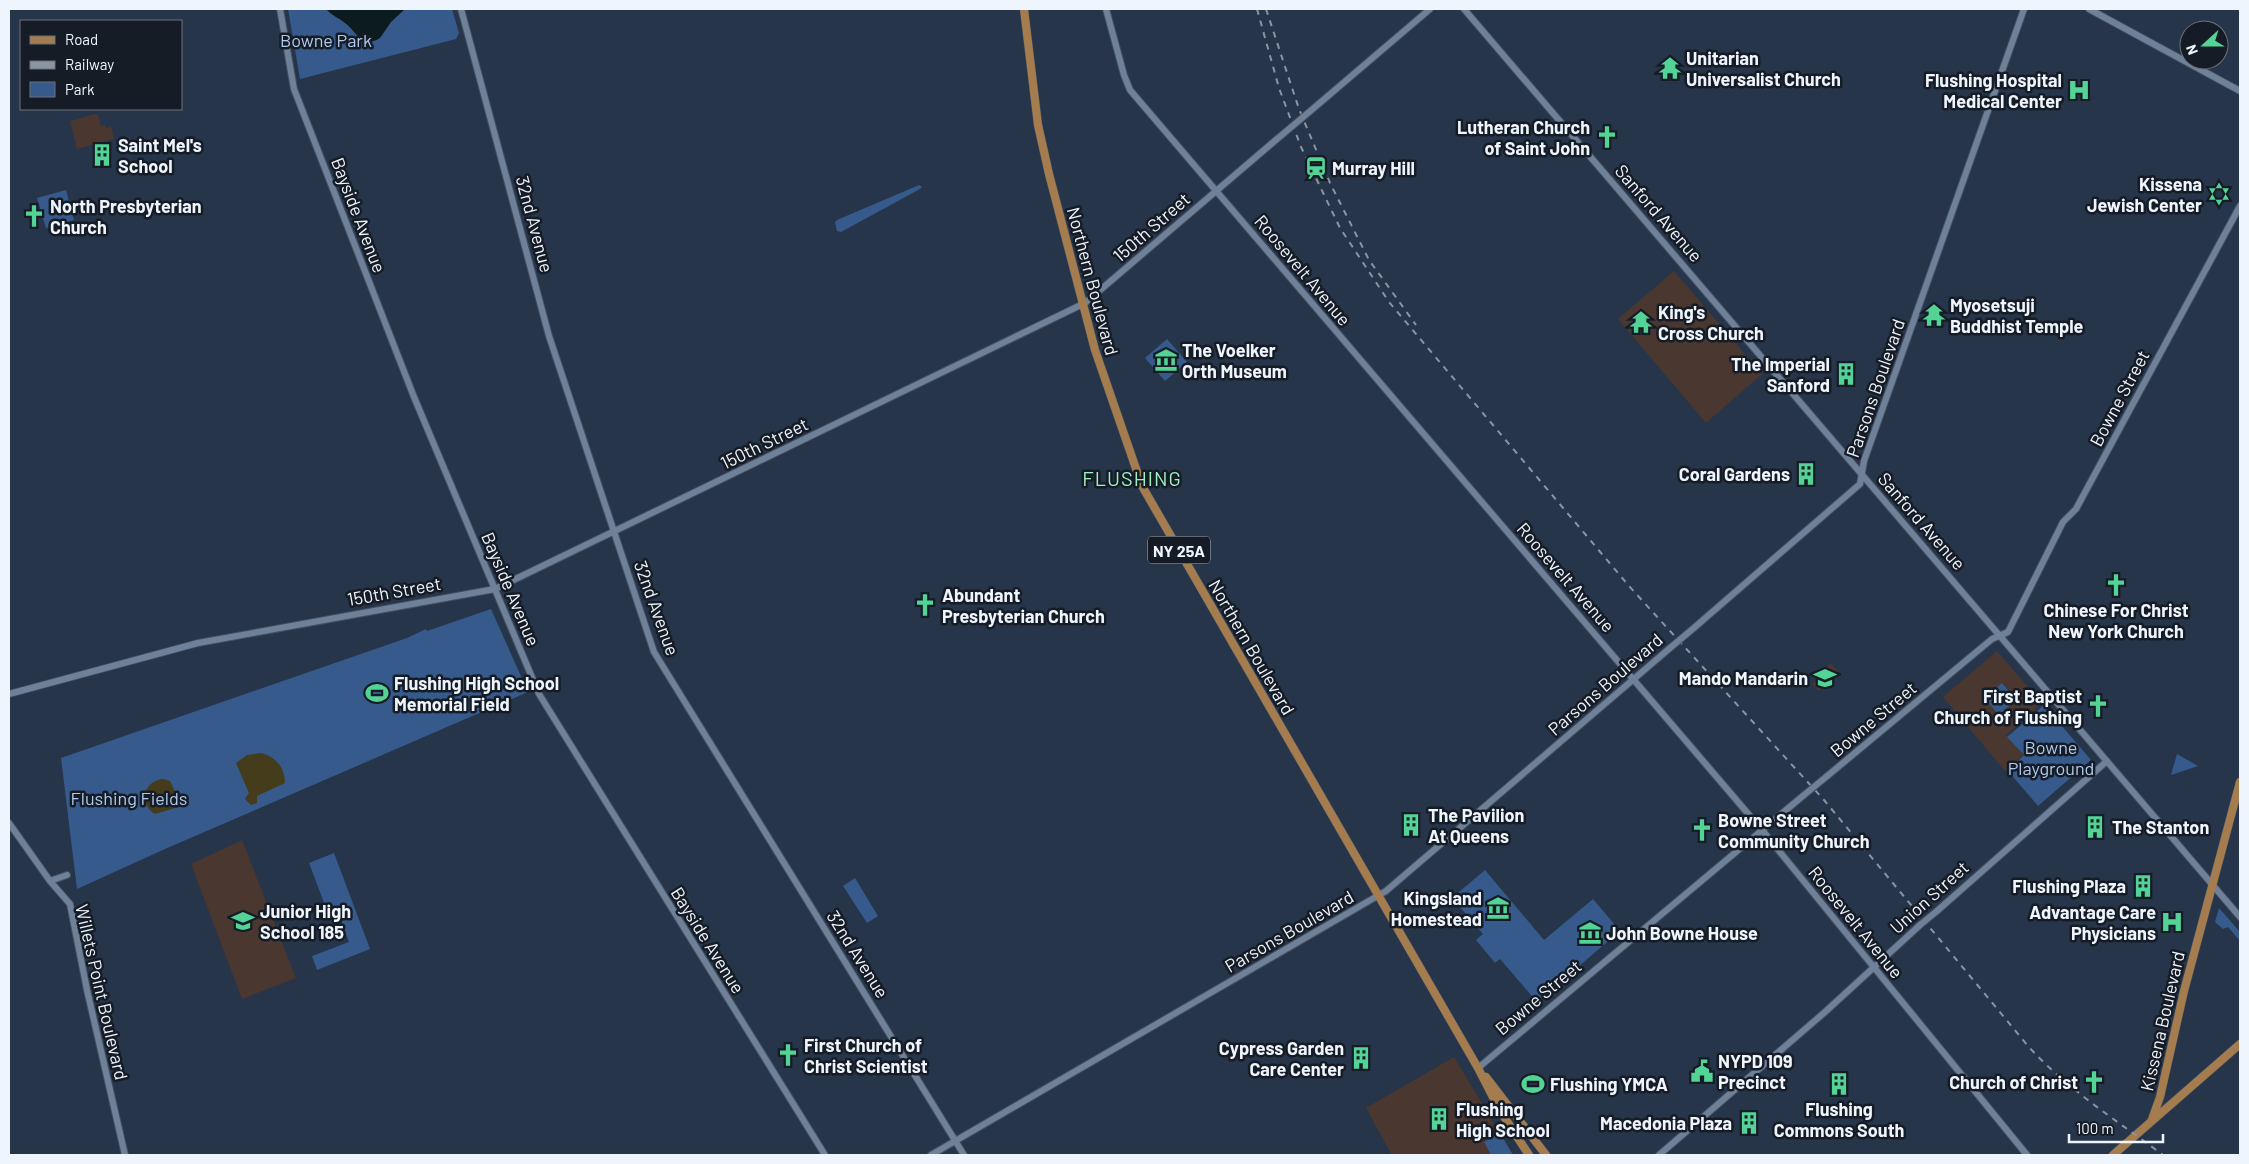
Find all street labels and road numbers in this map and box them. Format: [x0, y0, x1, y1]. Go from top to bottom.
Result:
street label: Bayside Avenue [327, 154, 391, 276]
street label: Sanford Avenue [1611, 160, 1707, 266]
street label: 32nd Avenue [512, 173, 558, 275]
street label: 150th Street [1108, 188, 1194, 266]
street label: Northern Boulevard [1063, 205, 1123, 357]
street label: Roosevelt Avenue [1250, 210, 1356, 330]
street label: Parsons Boulevard [1841, 316, 1909, 460]
street label: Bowne Street [2084, 346, 2154, 450]
street label: 150th Street [717, 412, 811, 474]
street label: Sanford Avenue [1874, 468, 1970, 574]
street label: Roosevelt Avenue [1512, 518, 1620, 636]
street label: Bayside Avenue [477, 529, 545, 649]
road number: NY 25A [1148, 536, 1210, 564]
street label: 32nd Avenue [630, 558, 684, 658]
street label: 150th Street [345, 572, 443, 610]
street label: Northern Boulevard [1204, 575, 1300, 719]
street label: Parsons Boulevard [1543, 628, 1667, 740]
street label: Bowne Street [1825, 677, 1921, 761]
street label: Union Street [1885, 856, 1973, 938]
street label: Roosevelt Avenue [1804, 861, 1908, 983]
street label: Bayside Avenue [666, 883, 750, 997]
street label: Parsons Boulevard [1221, 885, 1357, 977]
street label: Willets Point Boulevard [71, 902, 133, 1082]
street label: 32nd Avenue [822, 906, 894, 1002]
street label: Kissena Boulevard [2135, 949, 2189, 1093]
street label: Bowne Street [1490, 955, 1586, 1039]

